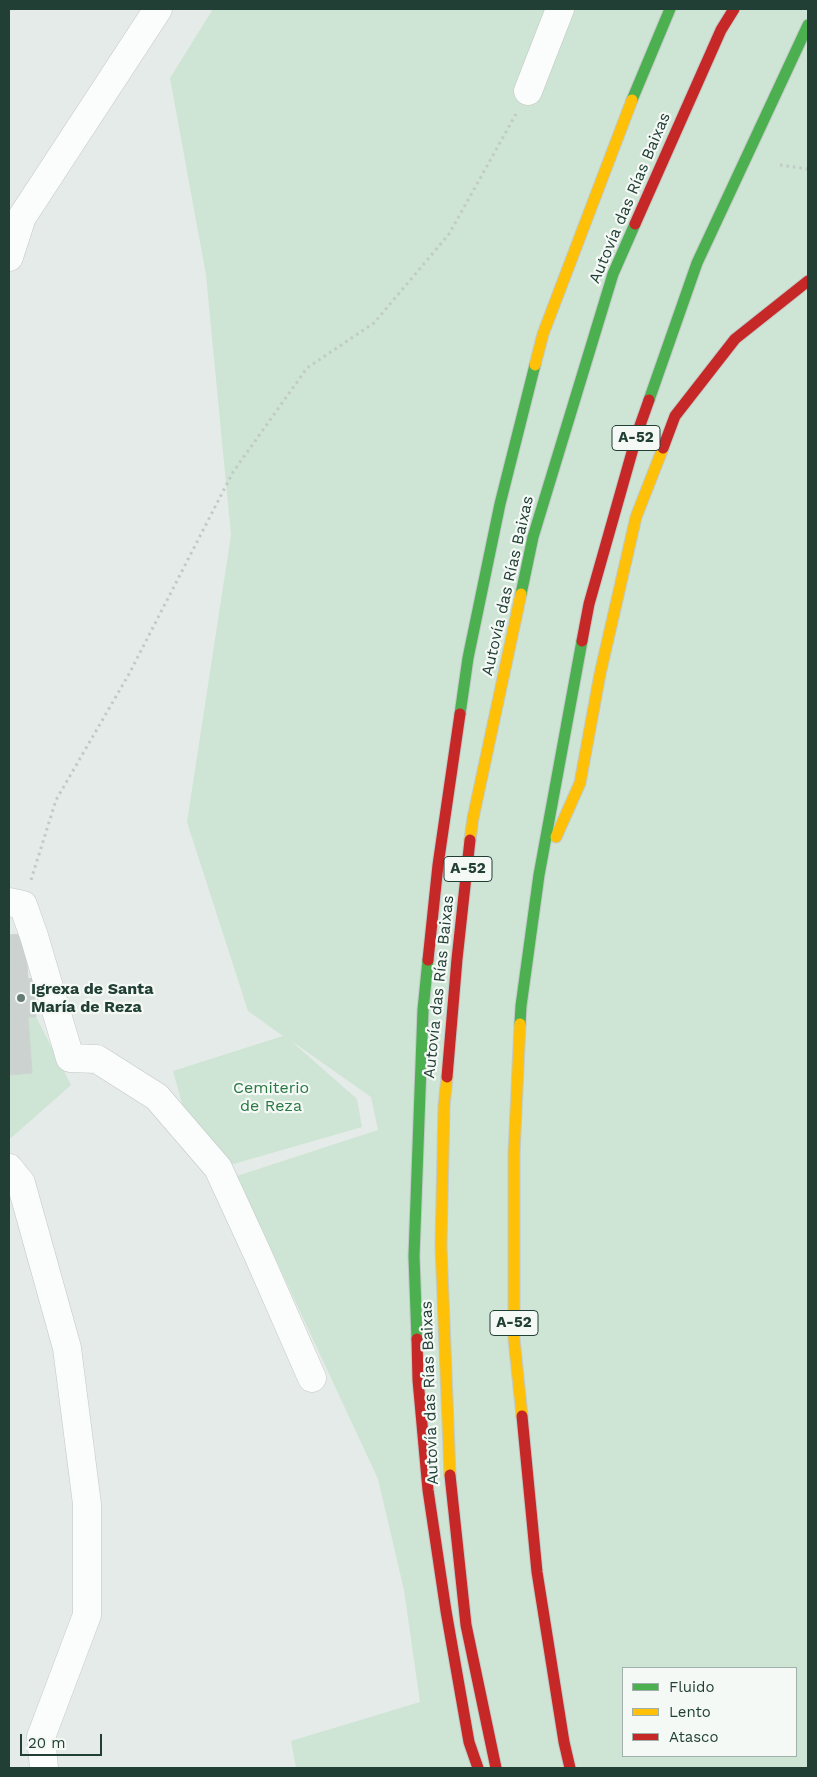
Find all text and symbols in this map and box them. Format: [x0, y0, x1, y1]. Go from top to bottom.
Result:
street label: Autovía das Rías Baixas [585, 110, 675, 286]
road number: A-52 [612, 426, 660, 450]
street label: Autovía das Rías Baixas [478, 494, 538, 678]
road number: A-52 [444, 856, 492, 882]
street label: Autovía das Rías Baixas [420, 894, 458, 1080]
place label: Igrexa de Santa María de Reza [31, 979, 153, 1017]
marker: Igrexa de Santa María de Reza [15, 992, 27, 1004]
park label: Cemiterio de Reza [233, 1078, 309, 1116]
street label: Autovía das Rías Baixas [417, 1301, 443, 1485]
road number: A-52 [490, 1310, 538, 1336]
legend [622, 1667, 797, 1757]
text: Fluido [669, 1678, 714, 1696]
text: Lento [669, 1703, 711, 1721]
scale bar [22, 1724, 105, 1756]
text: Atasco [669, 1728, 718, 1746]
text: 20 m [28, 1734, 66, 1752]

